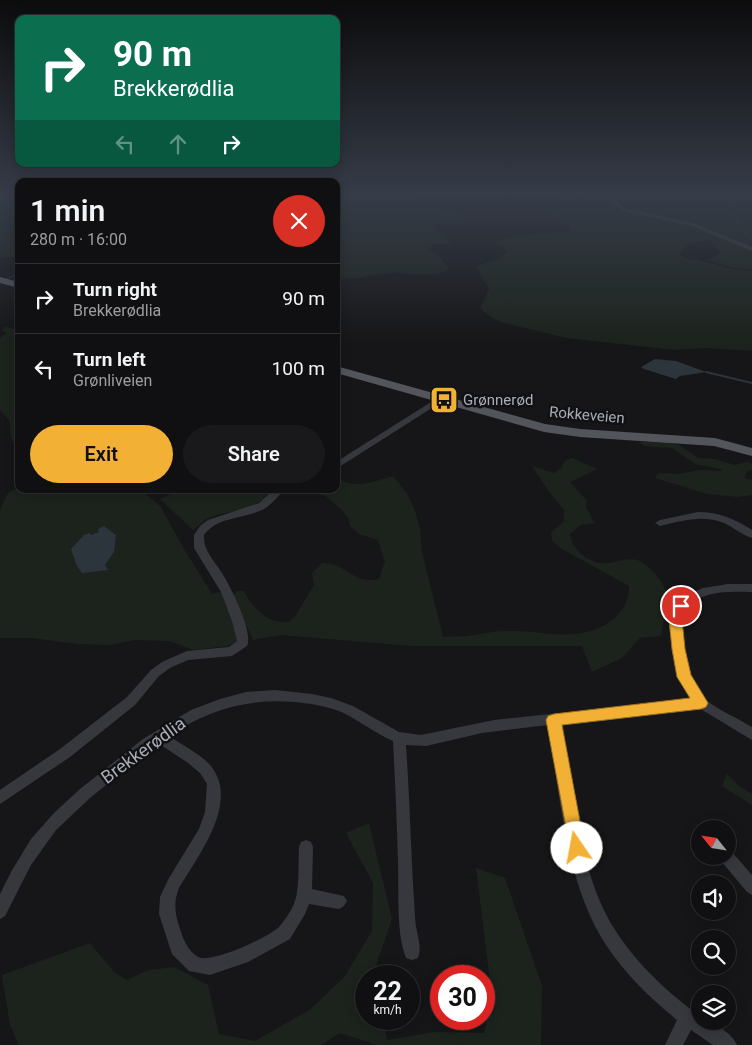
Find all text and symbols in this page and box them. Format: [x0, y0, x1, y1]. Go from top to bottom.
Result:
text: 90 m [113, 34, 192, 75]
icon: right [30, 35, 95, 100]
text: Brekkerødlia [113, 76, 234, 101]
icon: left [111, 130, 139, 158]
icon: ahead [164, 130, 192, 158]
icon: right [217, 130, 245, 158]
text: 1 min [30, 193, 105, 228]
button: close [273, 195, 325, 247]
text: 280 m · 16:00 [30, 230, 127, 249]
text: Turn right [73, 278, 157, 301]
icon: right [30, 285, 58, 313]
text: 90 m [282, 287, 325, 310]
text: Brekkerødlia [73, 301, 161, 320]
text: Turn left [73, 348, 146, 371]
icon: left [30, 355, 58, 383]
text: 100 m [272, 357, 325, 380]
text: Grønliveien [73, 371, 152, 390]
bus stop icon: Grønnerød [429, 385, 459, 415]
place label: Grønnerød [463, 391, 533, 409]
street label: Rokkeveien [548, 403, 626, 427]
button: Exit [30, 425, 173, 483]
button: Share [183, 425, 325, 483]
pin [660, 585, 702, 627]
icon: arrive [667, 592, 695, 620]
street label: Brekkerødlia [97, 712, 189, 788]
north arrow [691, 820, 736, 865]
map controls [691, 820, 736, 1030]
position arrow [550, 821, 602, 873]
button: sound [691, 875, 736, 920]
button: search [691, 930, 736, 975]
speed limit sign: 30 [430, 965, 495, 1030]
text: 22 [373, 977, 402, 1006]
button: layers [691, 985, 736, 1030]
text: km/h [373, 1003, 402, 1017]

